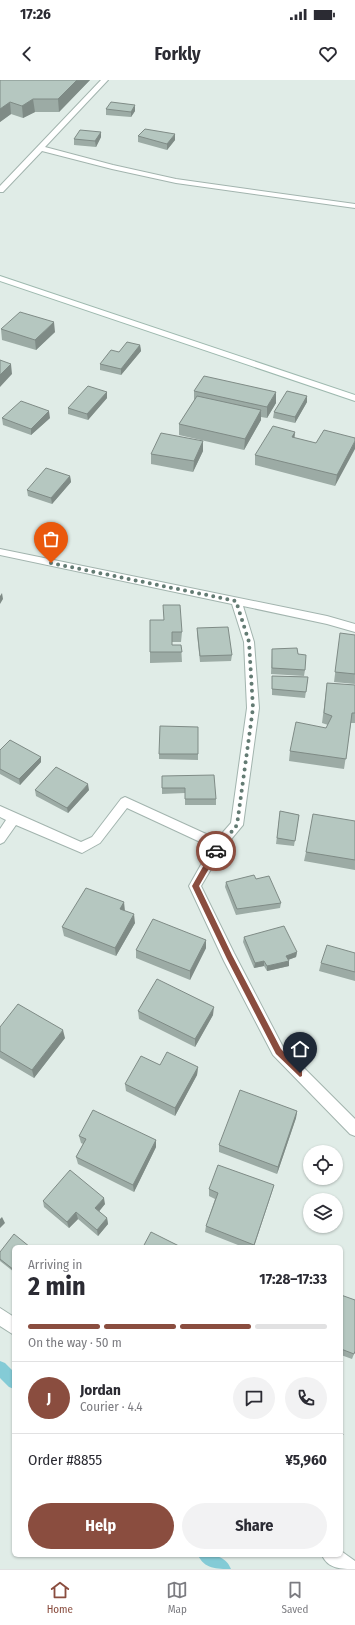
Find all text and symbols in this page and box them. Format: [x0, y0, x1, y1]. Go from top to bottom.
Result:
text: 17:26 [20, 5, 51, 23]
icon: back [16, 43, 38, 65]
text: Forkly [155, 43, 200, 65]
icon: heart [317, 43, 339, 65]
pin [34, 522, 68, 563]
icon: bag [40, 528, 62, 550]
courier [196, 831, 236, 871]
icon: car [205, 840, 227, 862]
pin [283, 1032, 317, 1073]
icon: home [289, 1038, 311, 1060]
map controls [303, 1145, 343, 1233]
button: locate [303, 1145, 343, 1185]
button: layers [303, 1193, 343, 1233]
text: Arriving in [28, 1257, 82, 1272]
text: 17:28–17:33 [259, 1270, 327, 1288]
text: 2 min [28, 1271, 86, 1302]
text: On the way · 50 m [28, 1335, 122, 1350]
button: chat [233, 1377, 275, 1419]
button: phone [285, 1377, 327, 1419]
text: Jordan [80, 1381, 121, 1399]
text: J [47, 1389, 51, 1407]
text: Courier · 4.4 [80, 1399, 143, 1414]
text: Order #8855 [28, 1451, 102, 1469]
text: ¥5,960 [285, 1451, 327, 1469]
button: Help [28, 1503, 174, 1549]
button: Share [182, 1503, 327, 1549]
tab: Home [47, 1579, 73, 1616]
tab: Map [166, 1579, 188, 1616]
tab: Saved [281, 1579, 308, 1616]

